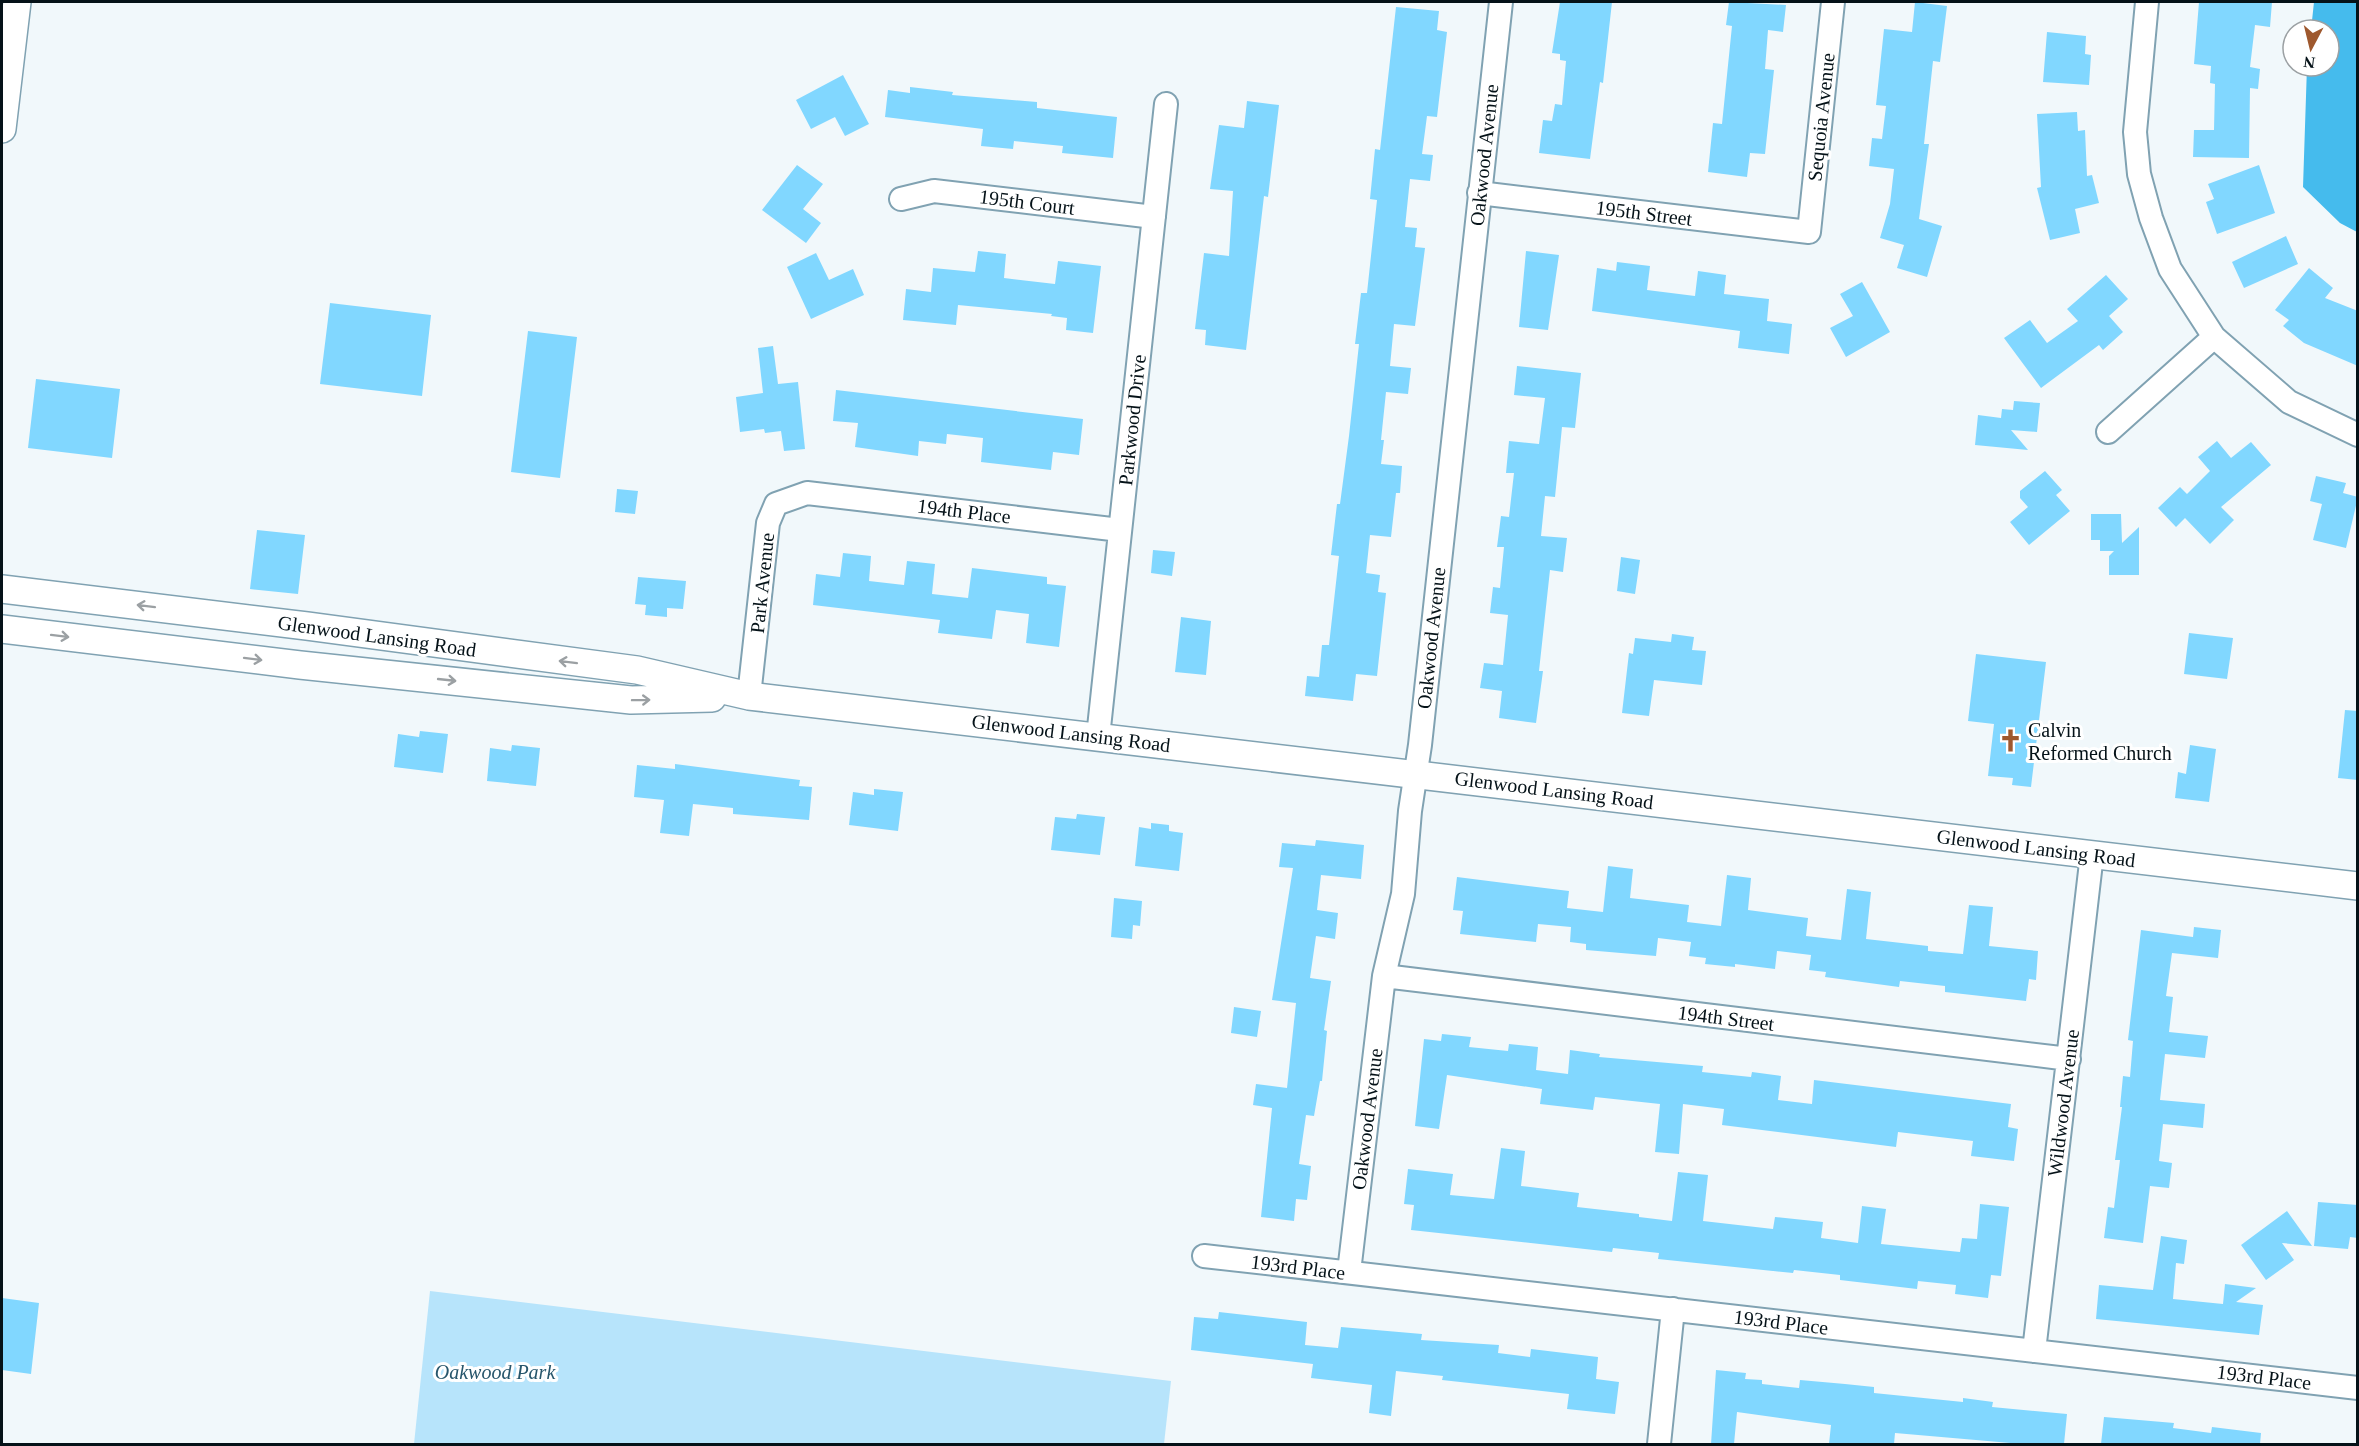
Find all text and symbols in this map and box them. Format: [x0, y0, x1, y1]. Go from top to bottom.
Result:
north arrow [2281, 18, 2341, 78]
street label: Sequoia Avenue [1803, 52, 1840, 182]
text: N [2302, 53, 2316, 72]
street label: Oakwood Avenue [1466, 83, 1502, 227]
street label: 195th Court [978, 185, 1076, 219]
street label: 195th Street [1594, 196, 1694, 230]
street label: Parkwood Drive [1114, 353, 1150, 487]
street label: 194th Place [916, 494, 1012, 528]
street label: Park Avenue [746, 531, 778, 635]
street label: Oakwood Avenue [1413, 566, 1449, 710]
one-way arrow [136, 600, 156, 611]
street label: Glenwood Lansing Road [276, 611, 478, 662]
one-way arrow [49, 631, 69, 642]
one-way arrow [243, 654, 263, 665]
one-way arrow [559, 657, 579, 668]
one-way arrow [437, 675, 456, 686]
one-way arrow [630, 694, 650, 705]
street label: Glenwood Lansing Road [970, 710, 1172, 757]
place label: Calvin Reformed Church [2028, 719, 2172, 764]
church icon: Calvin Reformed Church [1997, 728, 2023, 754]
street label: Glenwood Lansing Road [1453, 767, 1655, 814]
street label: Glenwood Lansing Road [1935, 825, 2137, 872]
street label: 194th Street [1676, 1001, 1776, 1035]
street label: Wildwood Avenue [2043, 1028, 2083, 1178]
street label: Oakwood Avenue [1347, 1047, 1387, 1191]
street label: 193rd Place [1250, 1250, 1347, 1284]
street label: 193rd Place [1733, 1305, 1830, 1339]
street label: 193rd Place [2216, 1360, 2313, 1394]
park label: Oakwood Park [435, 1361, 556, 1383]

